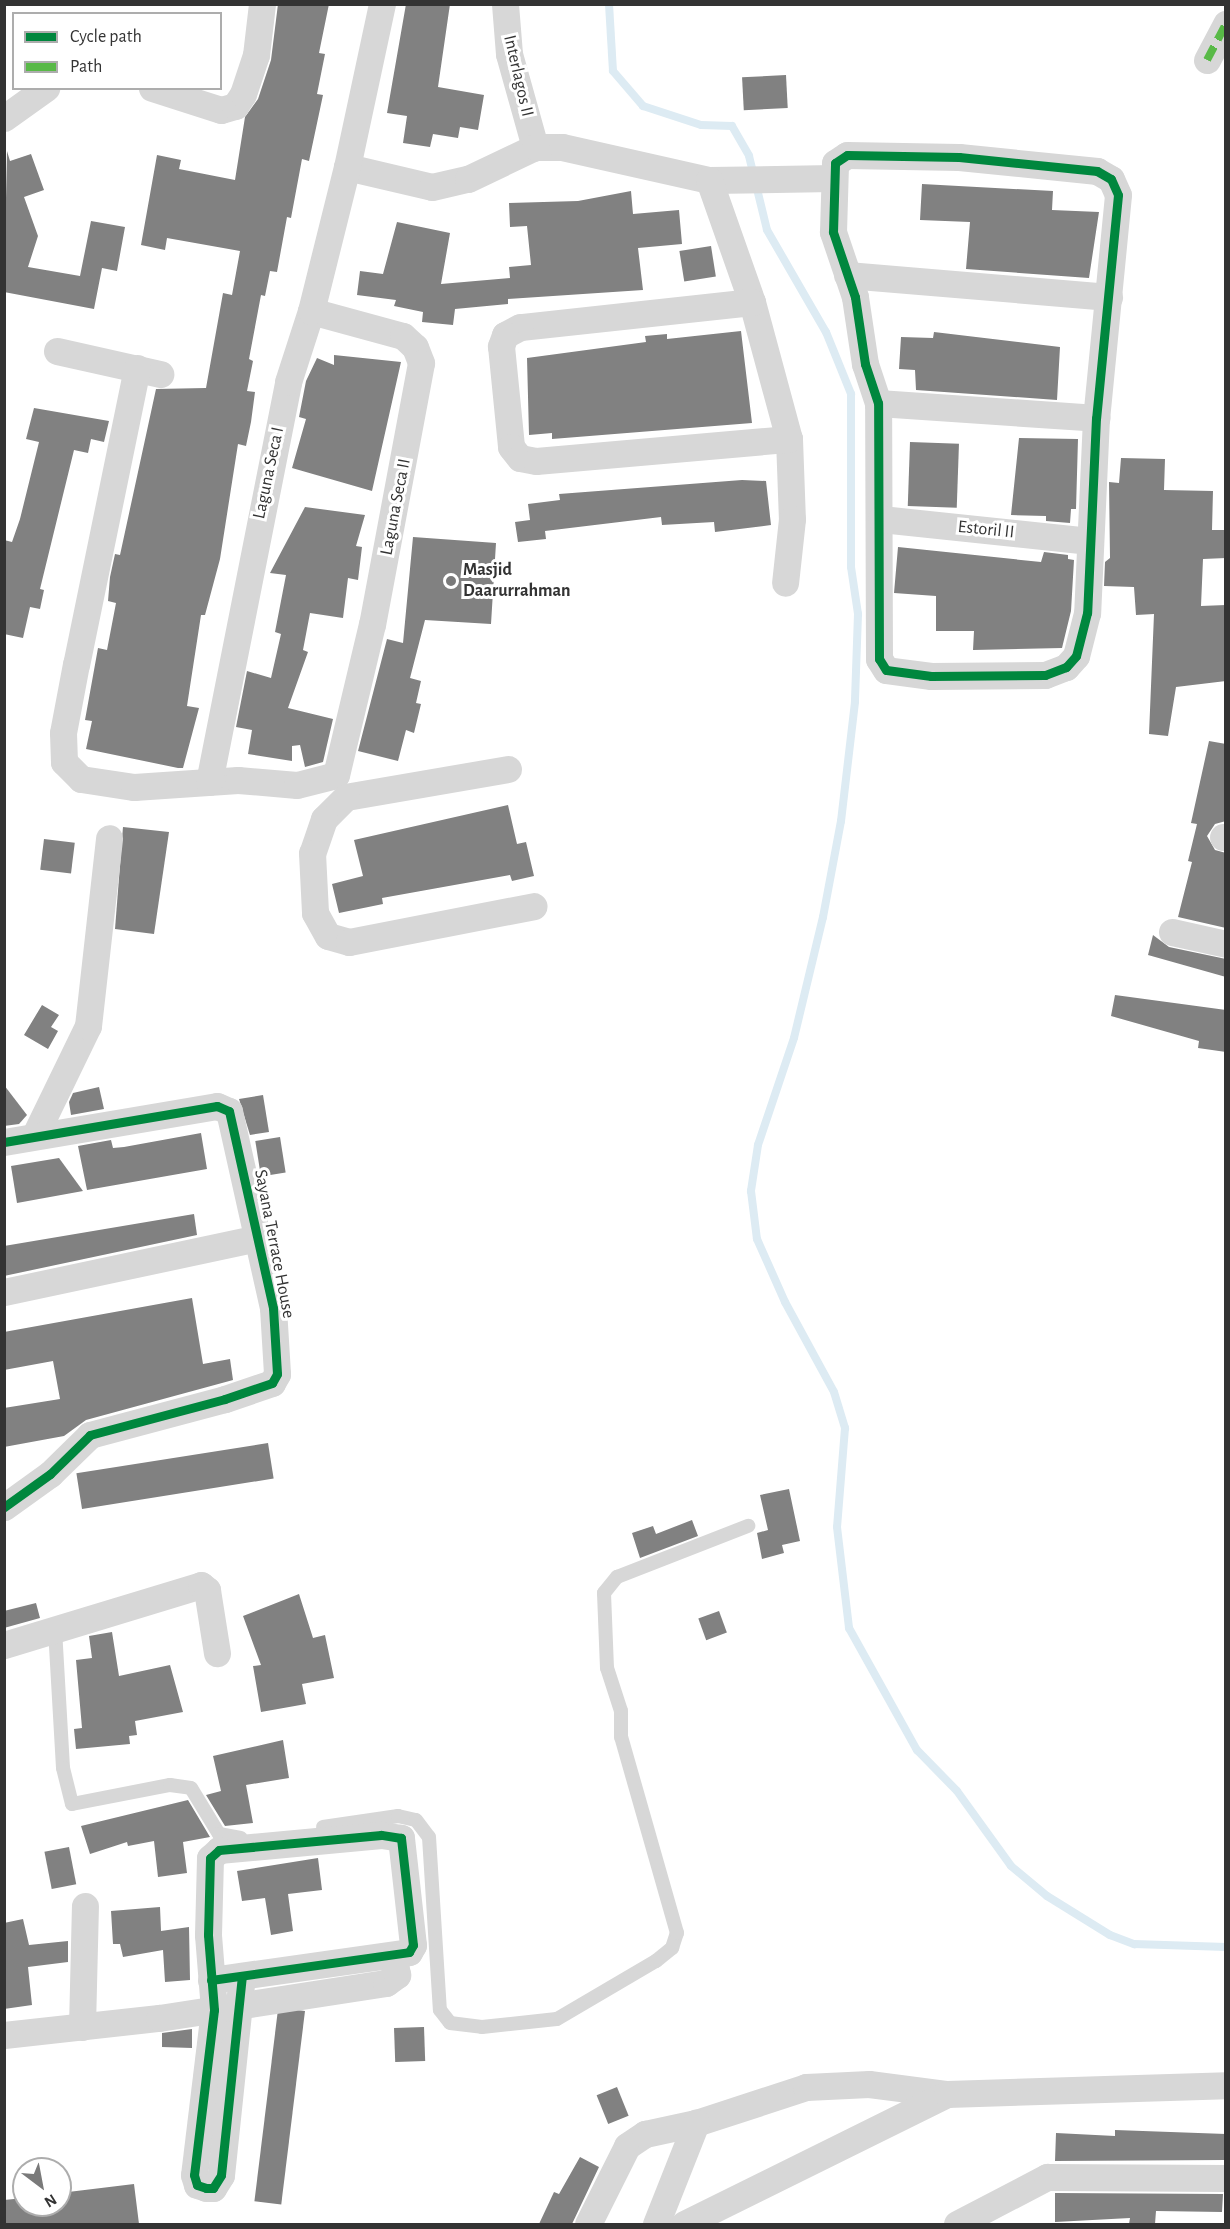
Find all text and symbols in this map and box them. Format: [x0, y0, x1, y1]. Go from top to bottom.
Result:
legend [12, 12, 222, 90]
text: Cycle path [70, 28, 142, 46]
street label: Interlagos II [498, 33, 538, 119]
text: Path [70, 58, 102, 76]
street label: Laguna Seca I [249, 425, 289, 521]
street label: Laguna Seca II [376, 457, 416, 557]
street label: Estoril II [957, 516, 1015, 544]
place label: Masjid Daarurrahman [463, 560, 571, 602]
marker: Masjid Daarurrahman [444, 574, 458, 588]
street label: Sayana Terrace House [249, 1168, 299, 1320]
north arrow [12, 2157, 72, 2217]
text: N [42, 2191, 59, 2210]

